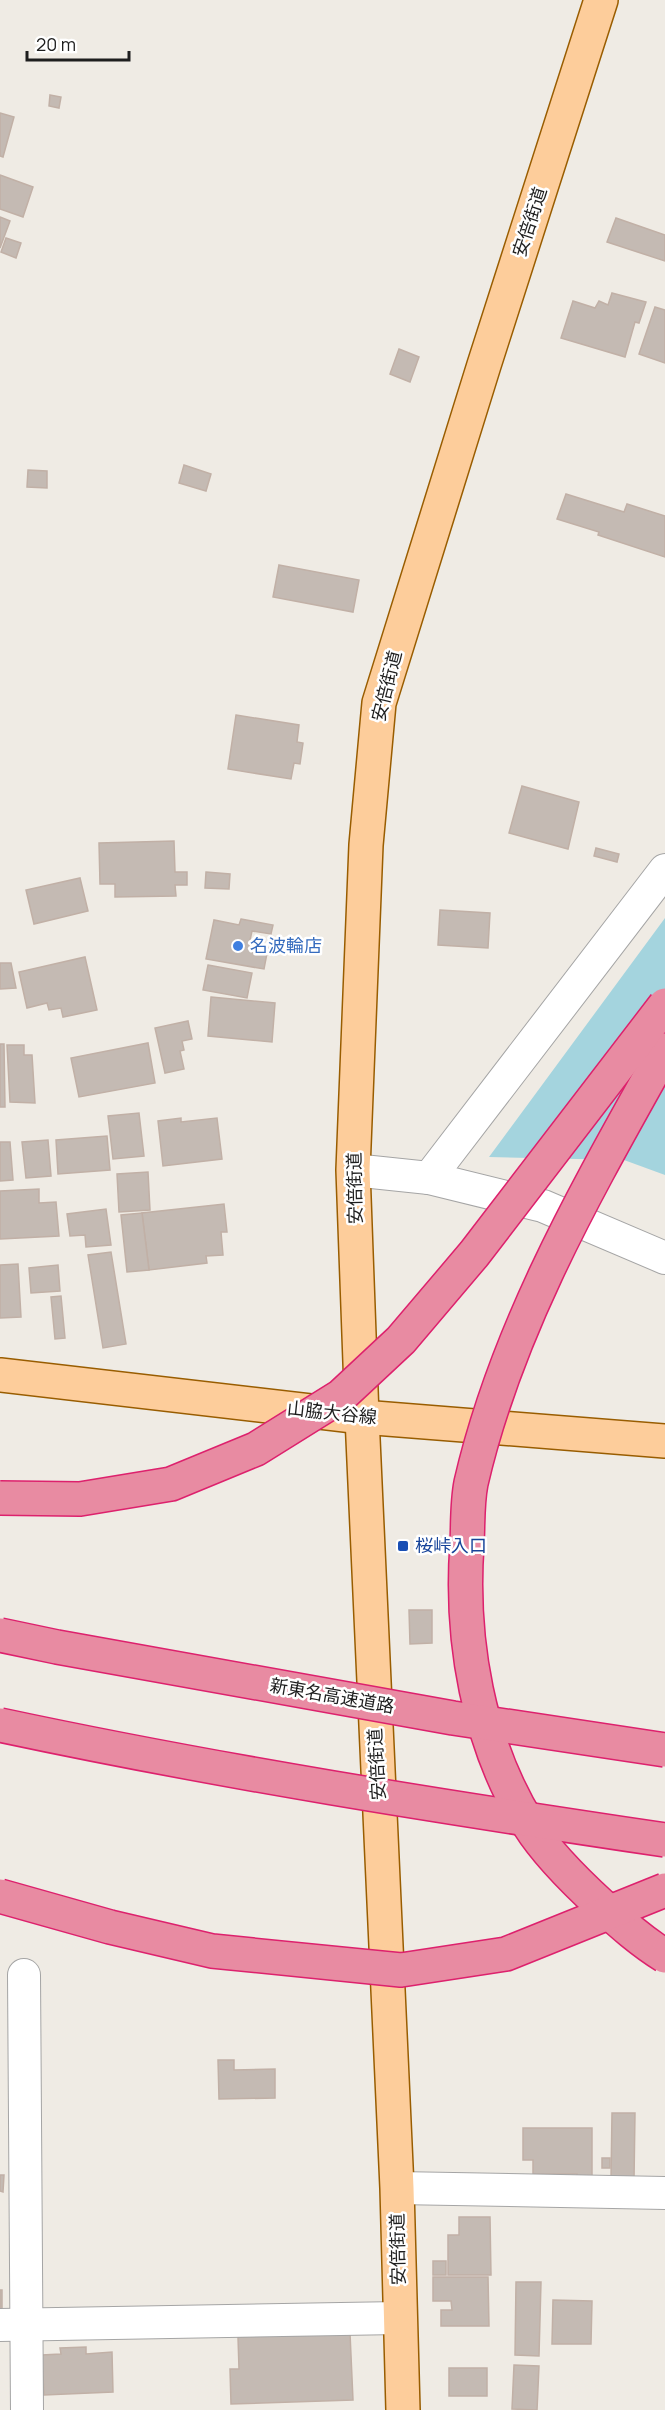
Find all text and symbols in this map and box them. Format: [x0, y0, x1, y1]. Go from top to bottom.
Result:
scale bar [27, 24, 129, 62]
text: 20 m [36, 32, 76, 56]
street label: 安倍街道 [507, 184, 552, 260]
street label: 安倍街道 [366, 648, 406, 724]
place label: 名波輪店 [250, 933, 322, 957]
marker: 名波輪店 [231, 939, 245, 953]
street label: 安倍街道 [341, 1152, 367, 1224]
street label: 山脇大谷線 [286, 1395, 378, 1429]
place label: 桜峠入口 [415, 1533, 487, 1557]
marker: 桜峠入口 [396, 1539, 410, 1553]
street label: 新東名高速道路 [268, 1672, 396, 1718]
street label: 安倍街道 [362, 1727, 390, 1801]
street label: 安倍街道 [384, 2213, 410, 2285]

